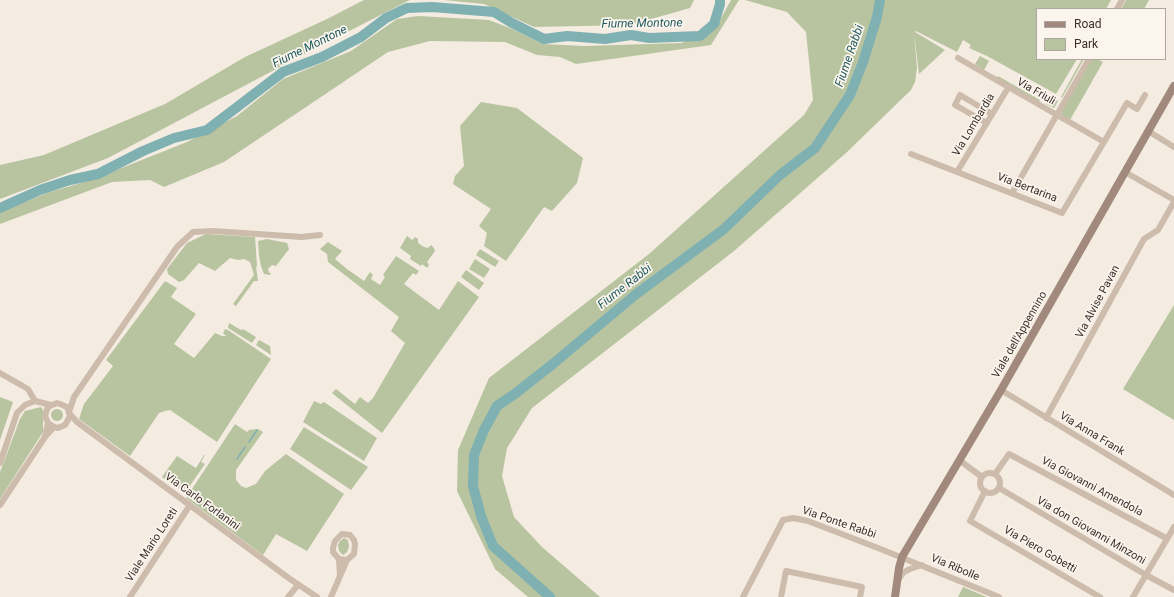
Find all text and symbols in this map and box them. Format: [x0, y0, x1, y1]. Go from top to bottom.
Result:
legend [1036, 8, 1166, 60]
water label: Fiume Montone [601, 16, 683, 32]
text: Road [1074, 17, 1102, 31]
water label: Fiume Montone [270, 23, 350, 71]
water label: Fiume Rabbi [833, 23, 867, 89]
text: Park [1074, 37, 1098, 51]
street label: Via Friuli [1014, 76, 1058, 108]
street label: Via Lombardia [950, 91, 998, 159]
street label: Via Bertarina [995, 171, 1059, 205]
water label: Fiume Rabbi [595, 261, 655, 313]
street label: Via Alvise Pavan [1073, 263, 1123, 341]
street label: Viale dell'Appennino [990, 289, 1050, 381]
street label: Via Anna Frank [1057, 409, 1127, 459]
street label: Via Giovanni Amendola [1039, 455, 1145, 519]
street label: Via Carlo Forlanini [162, 470, 242, 534]
street label: Via don Giovanni Minzoni [1034, 494, 1148, 568]
street label: Via Ponte Rabbi [800, 504, 878, 542]
street label: Viale Mario Loreti [123, 505, 181, 585]
street label: Via Piero Gobetti [1001, 524, 1079, 576]
street label: Via Ribolle [929, 552, 981, 584]

